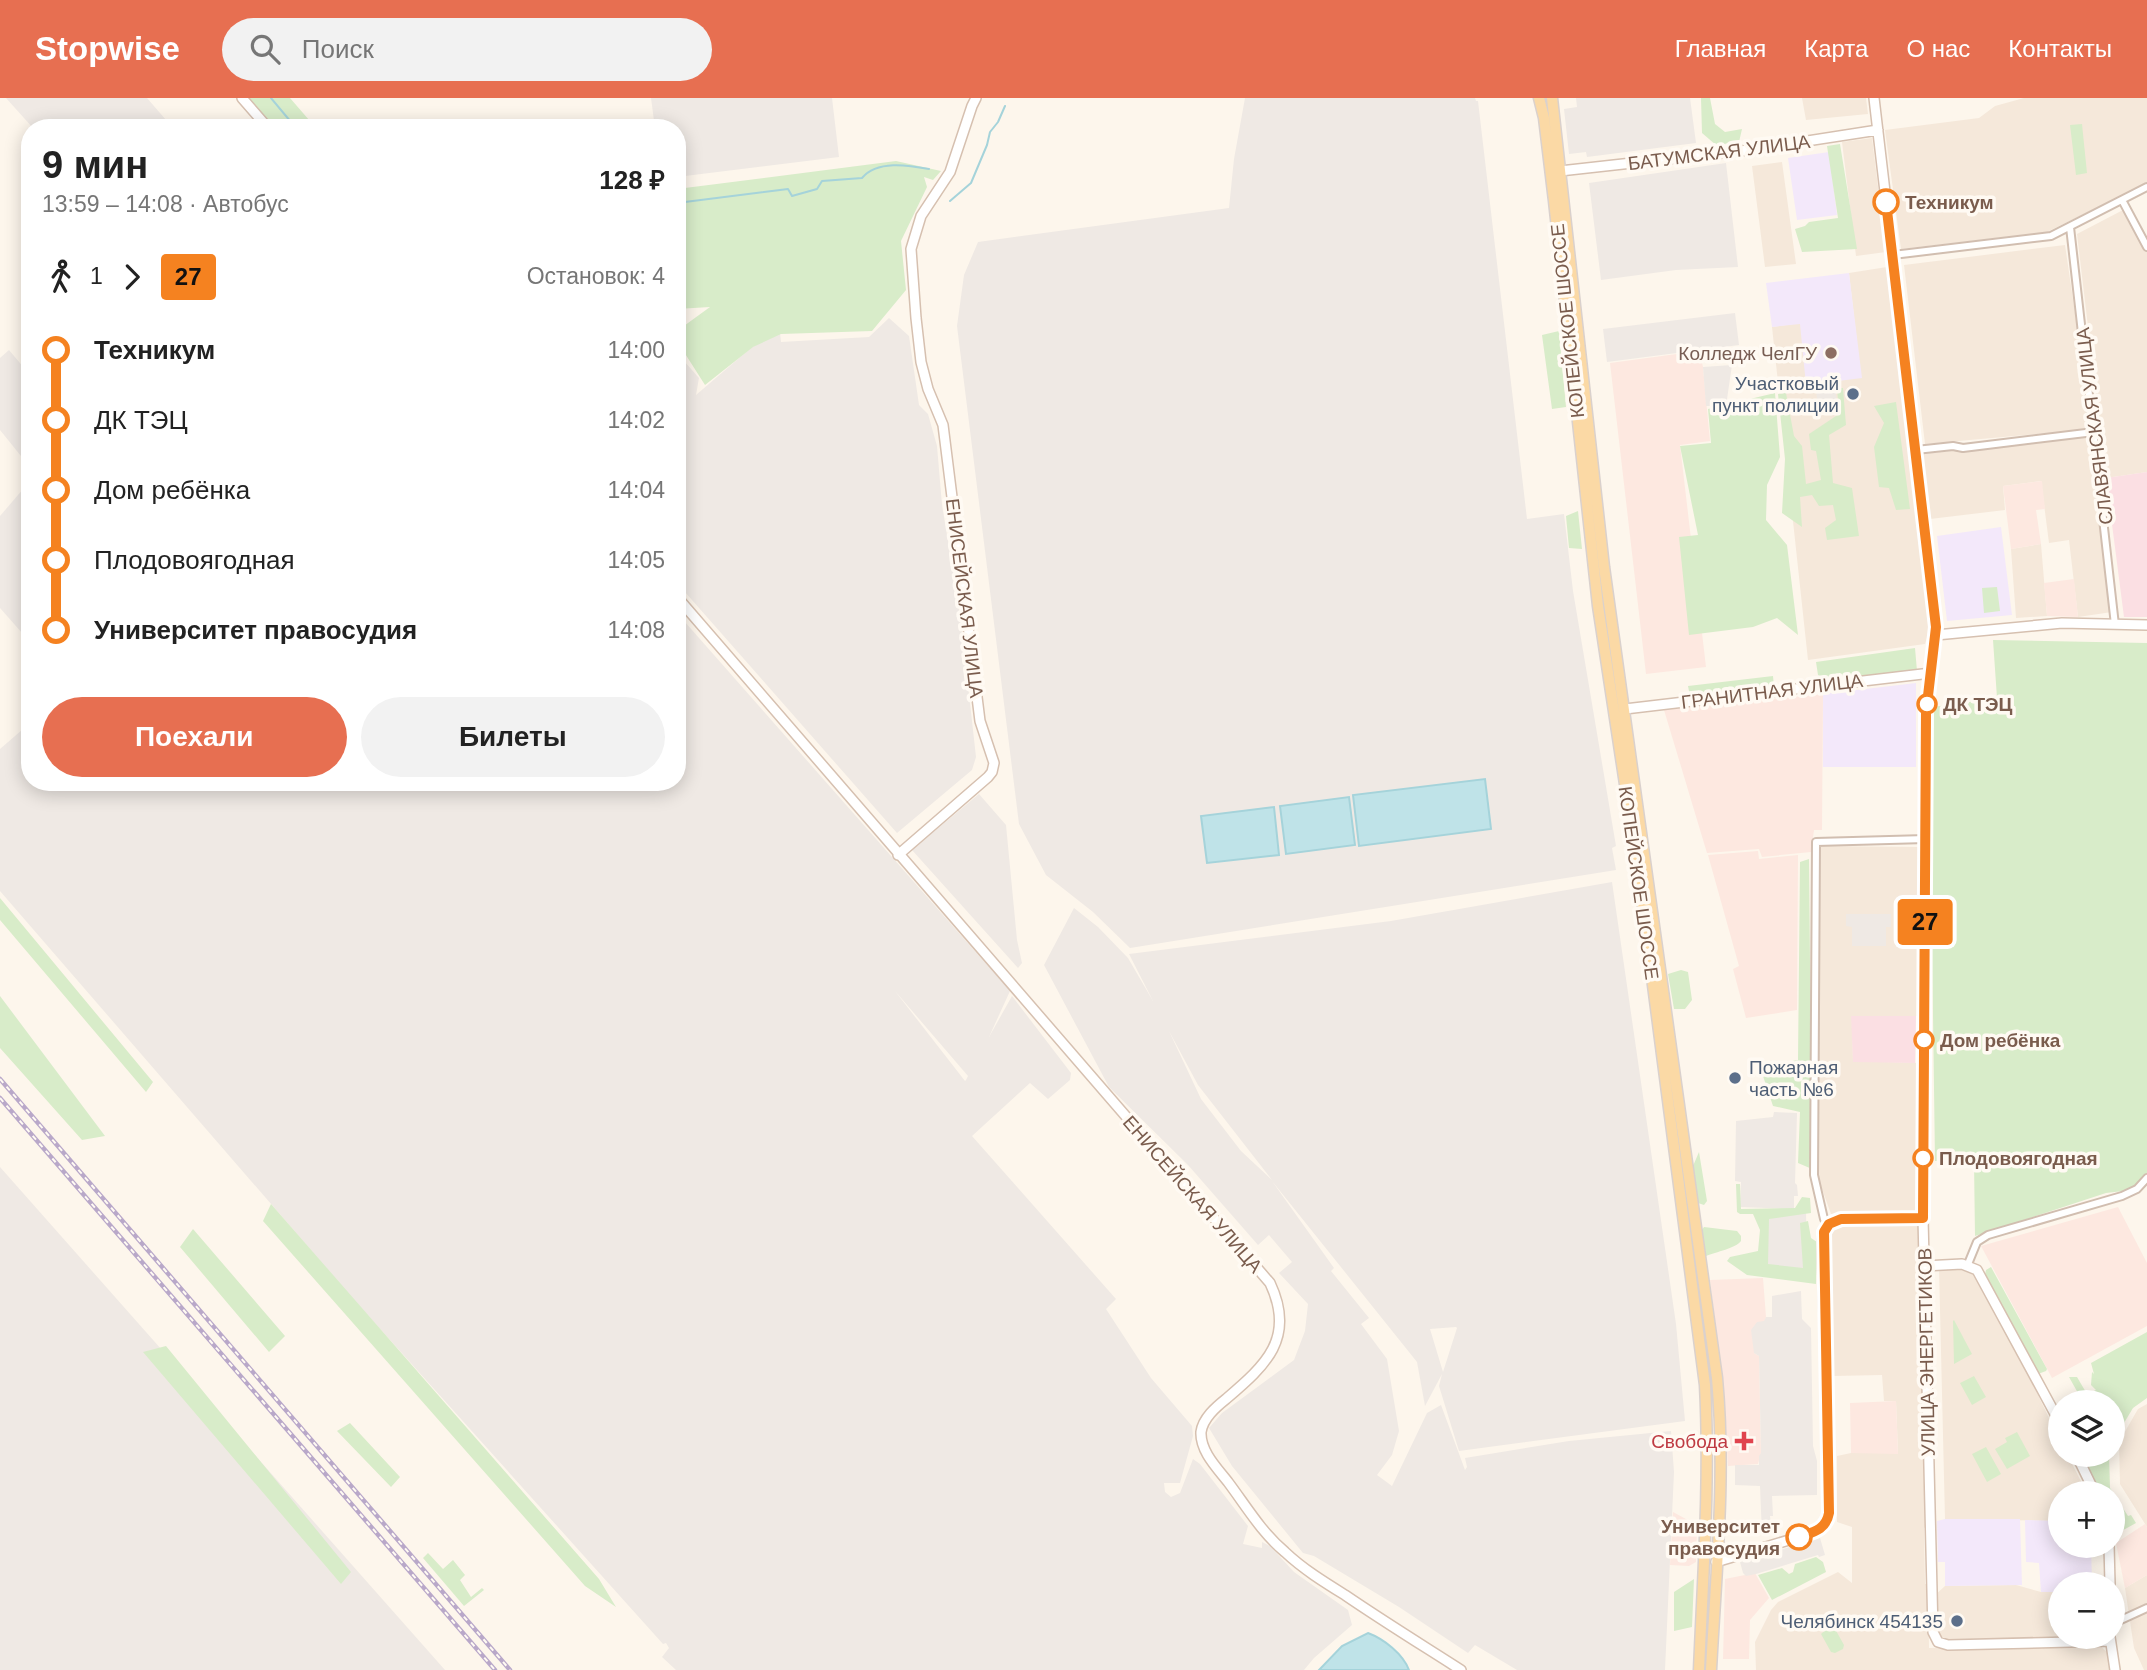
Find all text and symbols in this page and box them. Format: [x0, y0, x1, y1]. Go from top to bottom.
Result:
search box [222, 18, 712, 81]
text: Stopwise [35, 30, 180, 67]
icon: search [246, 30, 284, 68]
text: Поиск [302, 34, 374, 64]
text: Главная [1675, 35, 1766, 62]
text: Карта [1804, 35, 1868, 62]
text: О нас [1906, 35, 1970, 62]
text: Контакты [2008, 35, 2112, 62]
street label: БАТУМСКАЯ УЛИЦА [1627, 131, 1812, 174]
text: 9 мин [42, 144, 148, 186]
text: 128 ₽ [599, 165, 665, 195]
marker: Техникум [1873, 189, 1899, 215]
text: 13:59 – 14:08 · Автобус [42, 191, 289, 217]
place label: Техникум [1905, 192, 1994, 213]
street label: КОПЕЙСКОЕ ШОССЕ [1547, 223, 1588, 419]
icon: walk [42, 258, 80, 296]
icon: forward [113, 258, 151, 296]
text: 1 [90, 263, 103, 289]
text: 27 [175, 263, 202, 290]
text: Остановок: 4 [527, 263, 665, 289]
street label: СЛАВЯНСКАЯ УЛИЦА [2072, 326, 2117, 526]
text: Техникум [94, 335, 215, 365]
text: 14:00 [607, 337, 665, 363]
place label: Колледж ЧелГУ [1678, 343, 1818, 364]
marker: Колледж ЧелГУ [1823, 345, 1839, 361]
place label: Участковый пункт полиции [1712, 373, 1839, 416]
marker: Участковый пункт полиции [1845, 386, 1861, 402]
text: ДК ТЭЦ [94, 405, 188, 435]
text: 14:02 [607, 407, 665, 433]
text: Дом ребёнка [94, 475, 250, 505]
text: 14:04 [607, 477, 665, 503]
street label: ЕНИСЕЙСКАЯ УЛИЦА [942, 497, 987, 699]
text: Плодовоягодная [94, 545, 295, 575]
text: 14:05 [607, 547, 665, 573]
text: Университет правосудия [94, 615, 417, 645]
text: 14:08 [607, 617, 665, 643]
street label: ГРАНИТНАЯ УЛИЦА [1680, 670, 1864, 713]
marker: ДК ТЭЦ [1917, 694, 1937, 714]
place label: ДК ТЭЦ [1943, 694, 2013, 715]
button: Поехали [42, 697, 347, 777]
button: Билеты [361, 697, 665, 777]
street label: КОПЕЙСКОЕ ШОССЕ [1615, 785, 1662, 981]
line badge: 27 [1894, 899, 1956, 945]
text: 27 [1912, 908, 1938, 935]
marker: Дом ребёнка [1914, 1030, 1934, 1050]
place label: Дом ребёнка [1940, 1030, 2061, 1051]
place label: Пожарная часть №6 [1749, 1057, 1838, 1100]
marker: Пожарная часть №6 [1727, 1070, 1743, 1086]
street label: ЕНИСЕЙСКАЯ УЛИЦА [1119, 1112, 1267, 1277]
marker: Плодовоягодная [1913, 1148, 1933, 1168]
place label: Плодовоягодная [1939, 1148, 2098, 1169]
street label: УЛИЦА ЭНЕРГЕТИКОВ [1914, 1247, 1939, 1457]
map controls [2048, 1390, 2125, 1649]
button: layers [2048, 1390, 2125, 1467]
place label: Свобода [1651, 1431, 1728, 1452]
marker: Свобода [1734, 1431, 1754, 1451]
button: + [2048, 1481, 2125, 1558]
place label: Университет правосудия [1661, 1516, 1780, 1559]
marker: Университет правосудия [1786, 1524, 1812, 1550]
button: − [2048, 1572, 2125, 1649]
place label: Челябинск 454135 [1781, 1611, 1943, 1632]
marker: Челябинск 454135 [1949, 1613, 1965, 1629]

